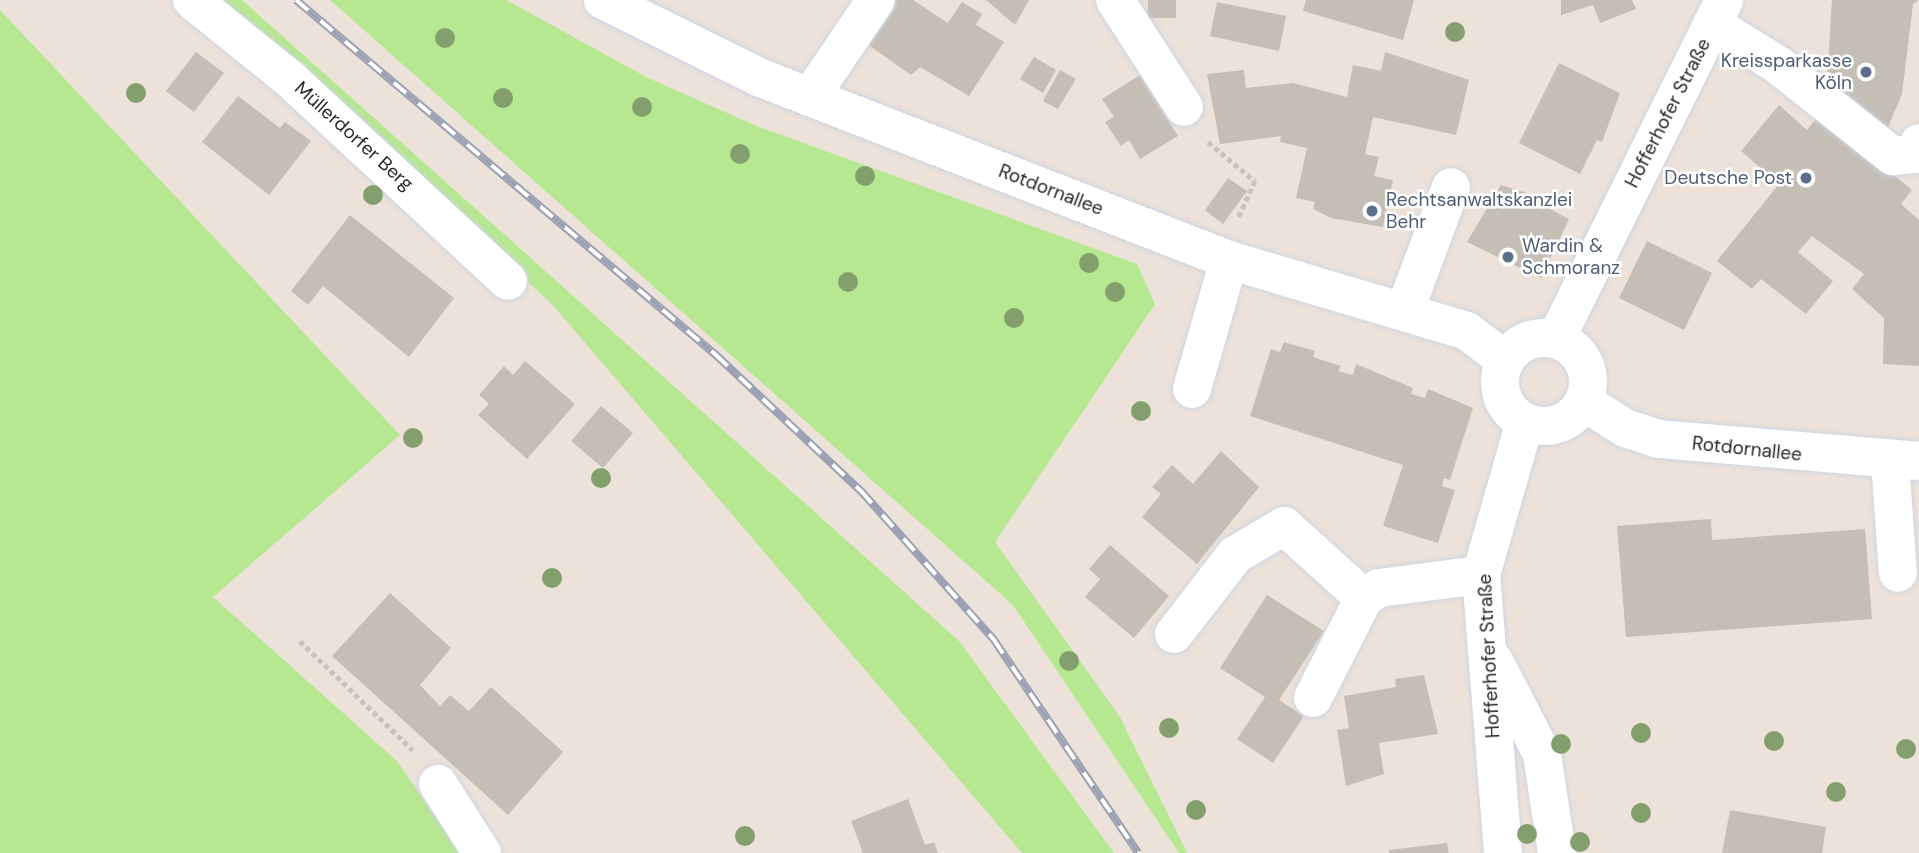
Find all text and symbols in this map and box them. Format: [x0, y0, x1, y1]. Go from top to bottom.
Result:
street label: Hofferhofer Straße [1620, 34, 1716, 192]
place label: Kreissparkasse Köln [1721, 50, 1852, 94]
marker: Kreissparkasse Köln [1858, 64, 1874, 80]
street label: Müllerdorfer Berg [290, 77, 418, 195]
street label: Rotdornallee [995, 160, 1107, 220]
place label: Deutsche Post [1664, 167, 1792, 189]
marker: Deutsche Post [1798, 170, 1814, 186]
place label: Rechtsanwaltskanzlei Behr [1386, 189, 1572, 233]
marker: Rechtsanwaltskanzlei Behr [1364, 203, 1380, 219]
place label: Wardin & Schmoranz [1522, 235, 1620, 279]
marker: Wardin & Schmoranz [1500, 249, 1516, 265]
street label: Rotdornallee [1691, 432, 1803, 466]
street label: Hofferhofer Straße [1473, 573, 1505, 739]

